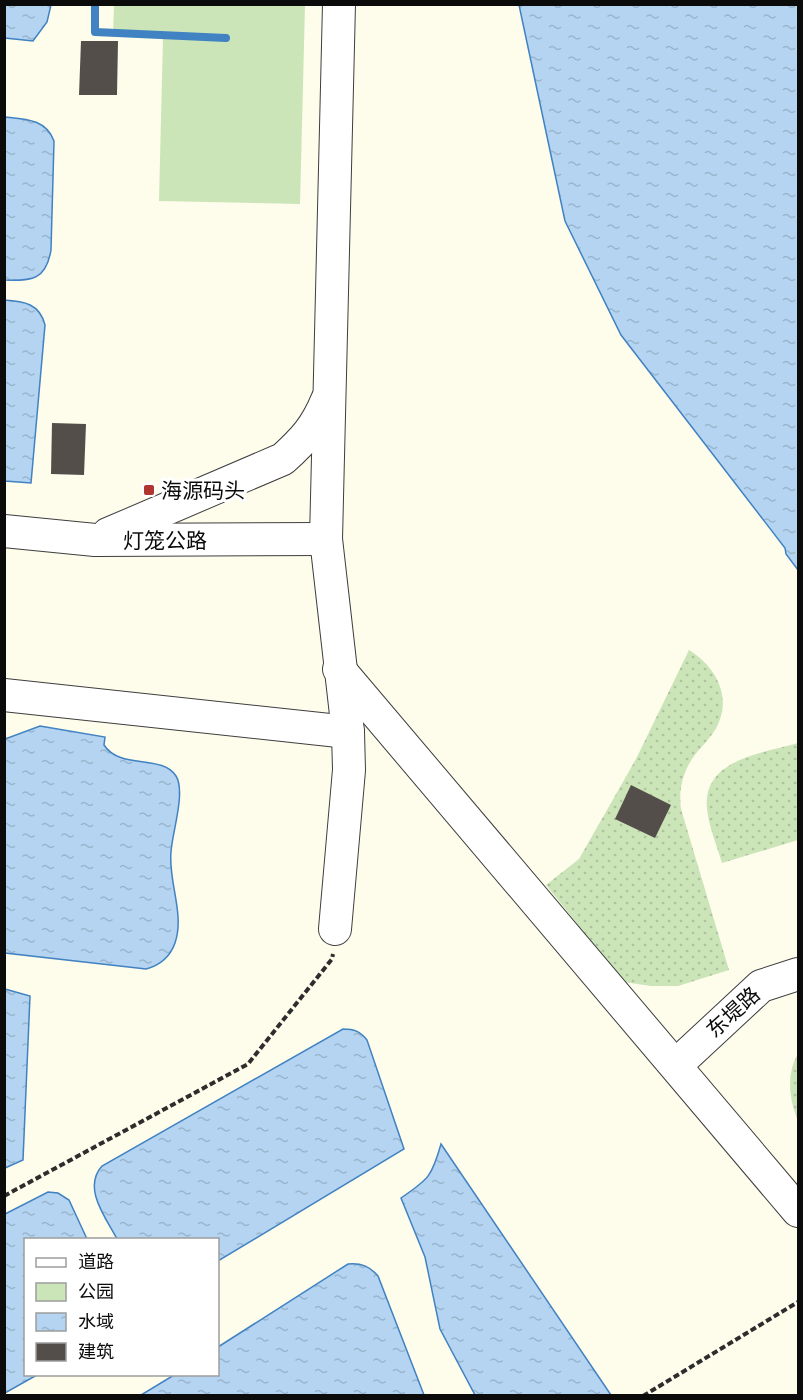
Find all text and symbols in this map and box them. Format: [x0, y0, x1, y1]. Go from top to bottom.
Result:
place label: 海源码头 [161, 477, 245, 504]
marker: 海源码头 [142, 483, 156, 497]
street label: 灯笼公路 [123, 527, 207, 554]
street label: 东堤路 [701, 981, 765, 1043]
legend [24, 1238, 219, 1376]
text: 道路 [78, 1250, 114, 1273]
text: 公园 [78, 1280, 114, 1303]
text: 水域 [78, 1310, 114, 1333]
text: 建筑 [78, 1340, 114, 1363]

